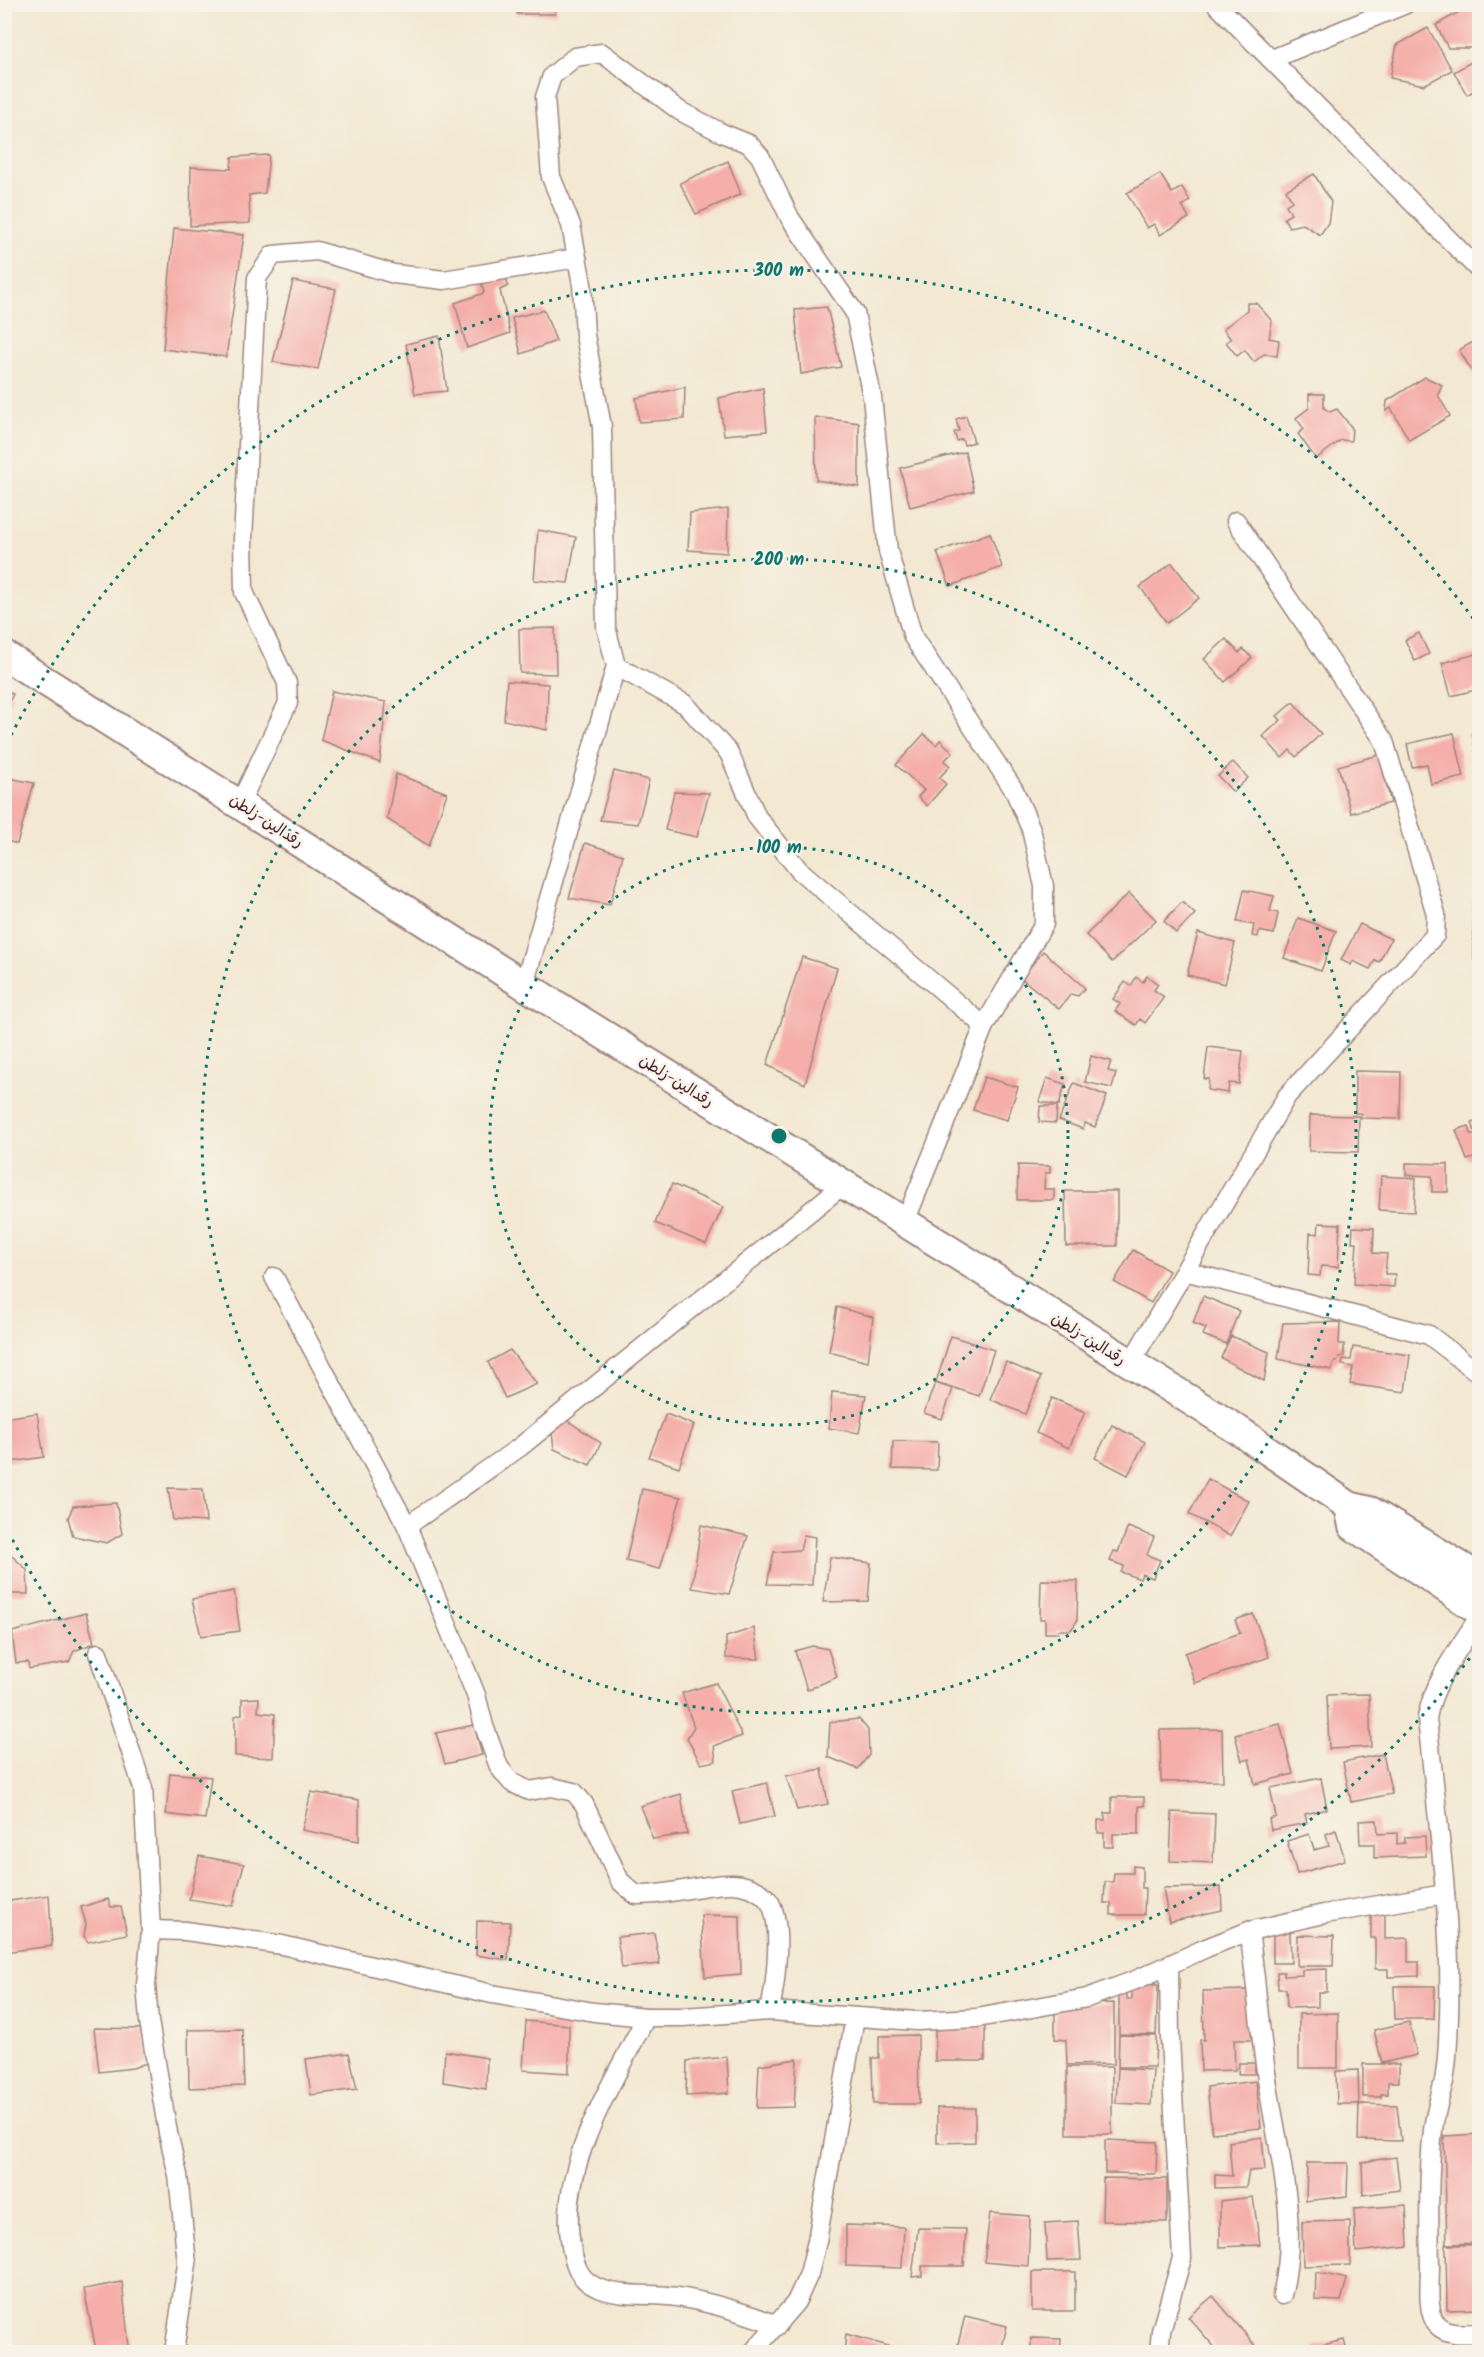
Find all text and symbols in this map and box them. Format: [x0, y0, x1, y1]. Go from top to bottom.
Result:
text: 300 m [753, 257, 804, 286]
text: 200 m [754, 546, 805, 575]
street label: رقدالين-زلطن [224, 788, 308, 855]
text: 100 m [756, 834, 802, 863]
street label: رقدالين-زلطن [634, 1048, 719, 1114]
centre of rings [769, 1126, 789, 1146]
street label: رقدالين-زلطن [1046, 1306, 1131, 1372]

